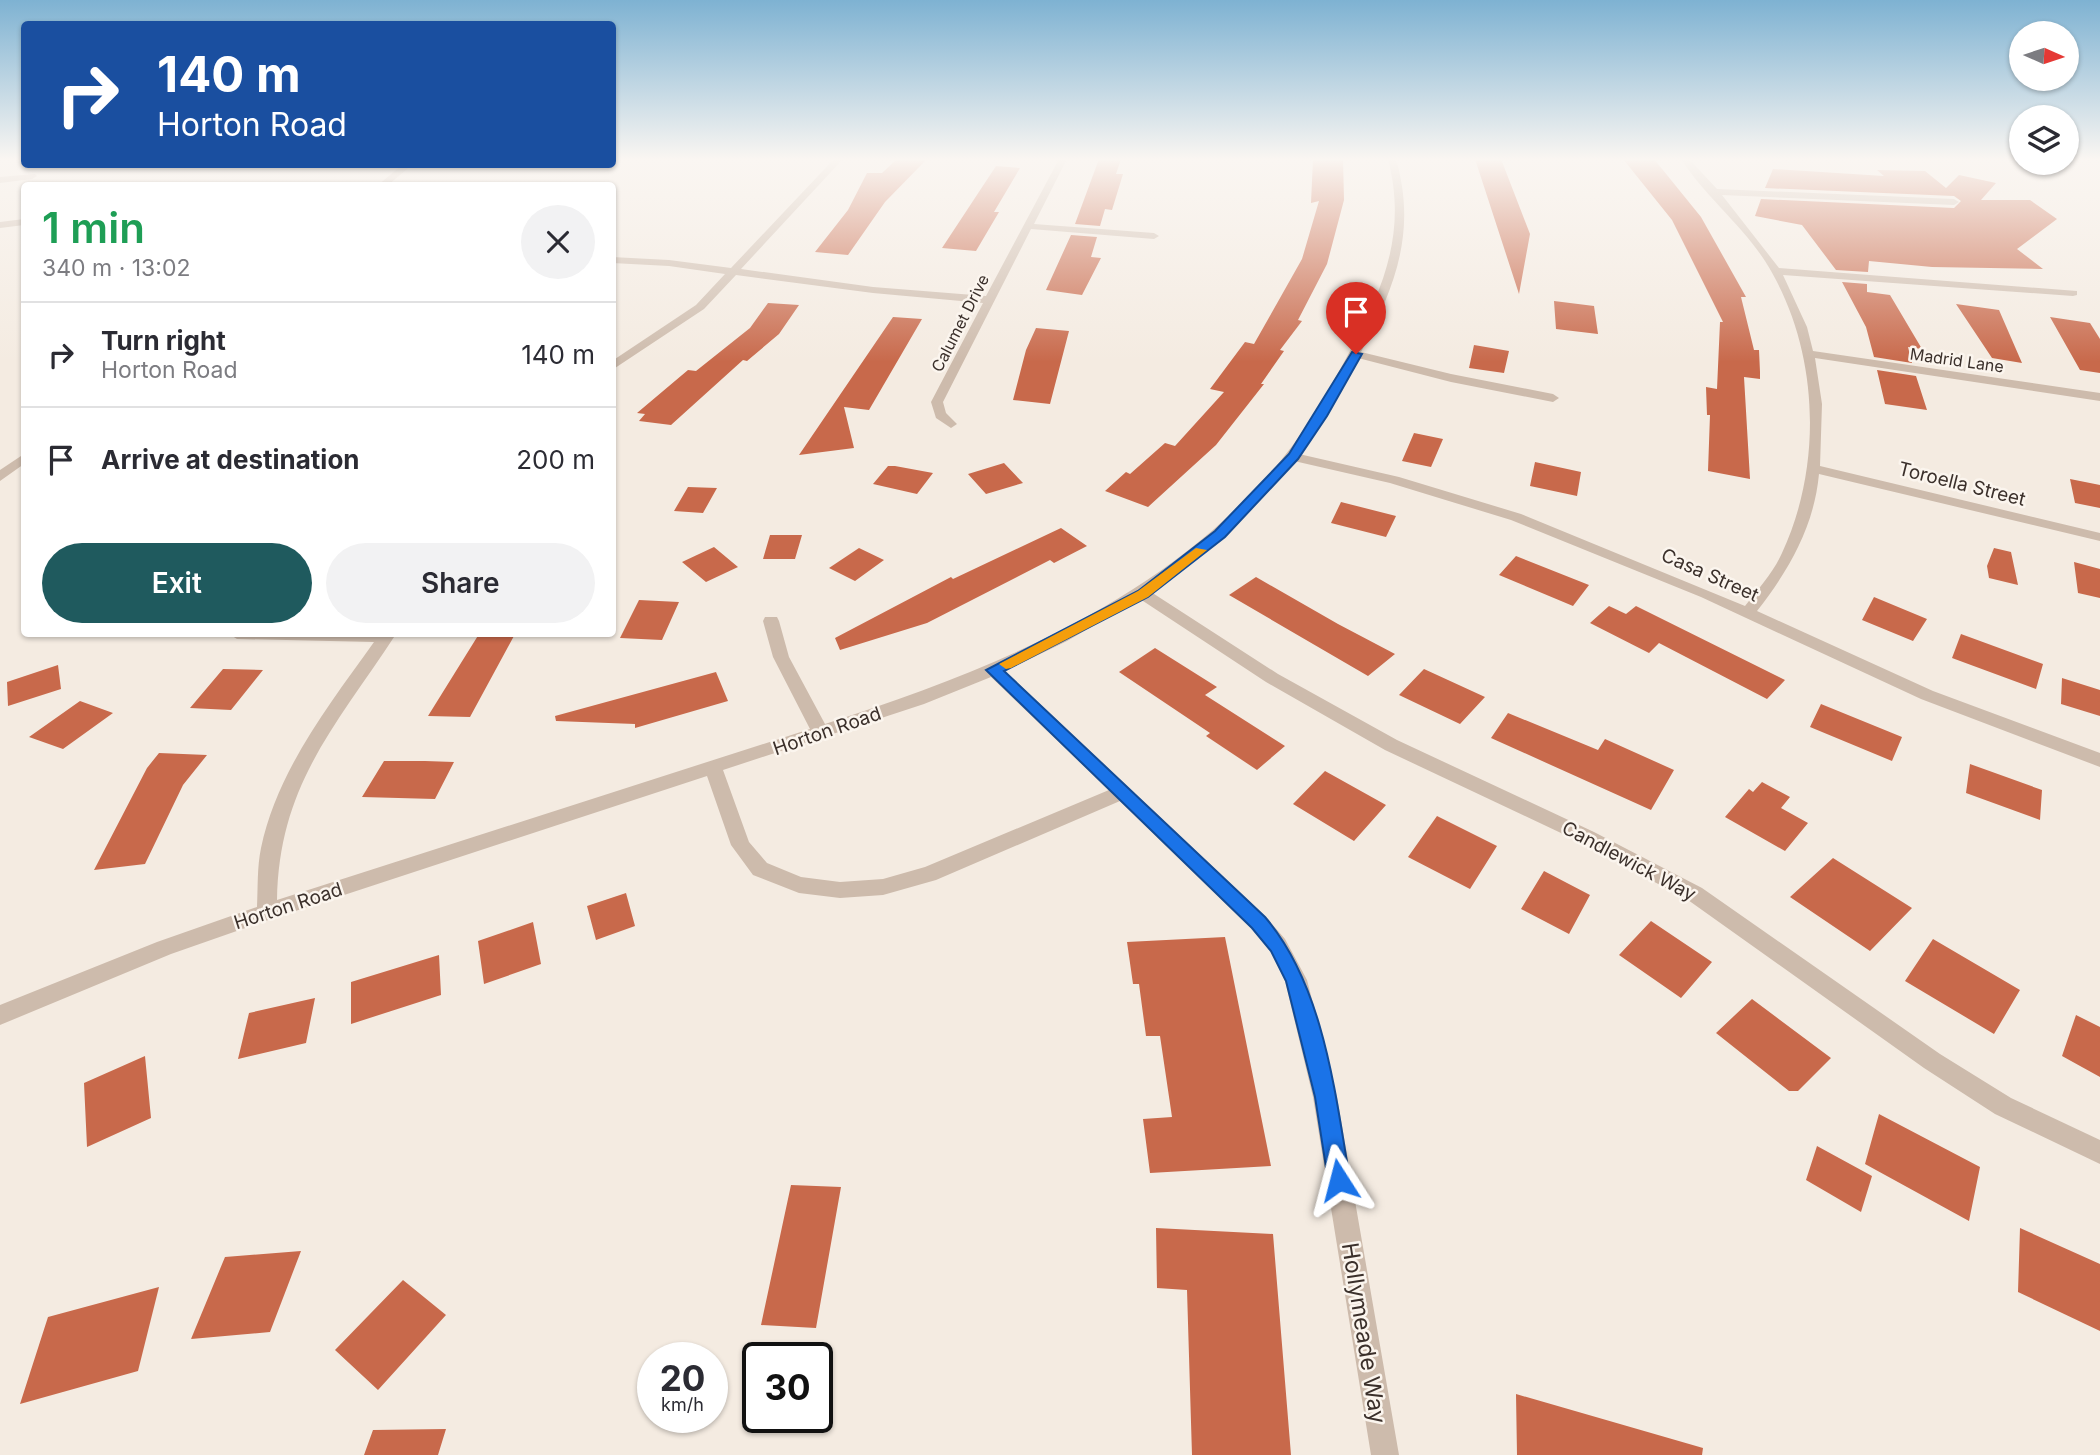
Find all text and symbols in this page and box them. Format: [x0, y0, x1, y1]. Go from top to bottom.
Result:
north arrow [2009, 21, 2079, 91]
map controls [2009, 21, 2079, 175]
text: 140 m [157, 45, 301, 104]
icon: right [42, 49, 133, 140]
text: Horton Road [157, 105, 347, 144]
button: layers [2009, 105, 2079, 175]
text: 1 min [42, 202, 145, 253]
button: close [521, 205, 595, 279]
text: 340 m · 13:02 [42, 254, 190, 282]
street label: Calumet Drive [927, 271, 993, 375]
pin [1326, 282, 1386, 354]
icon: arrive [1337, 293, 1375, 331]
text: Turn right [101, 325, 226, 356]
icon: right [42, 336, 80, 374]
text: 140 m [521, 339, 595, 370]
street label: Madrid Lane [1909, 344, 2005, 376]
text: Horton Road [101, 356, 238, 384]
icon: arrive [42, 441, 80, 479]
text: Arrive at destination [101, 444, 360, 475]
text: 200 m [516, 444, 595, 475]
street label: Toroella Street [1896, 457, 2028, 511]
button: Exit [42, 543, 312, 623]
button: Share [326, 543, 595, 623]
street label: Casa Street [1658, 543, 1762, 607]
street label: Horton Road [770, 702, 884, 760]
street label: Candlewick Way [1558, 816, 1700, 906]
street label: Horton Road [231, 878, 345, 934]
position arrow [1302, 1143, 1376, 1217]
street label: Hollymeade Way [1336, 1241, 1392, 1425]
speed limit sign: 30 [742, 1342, 833, 1433]
text: 20 [660, 1357, 705, 1399]
text: km/h [661, 1394, 704, 1415]

